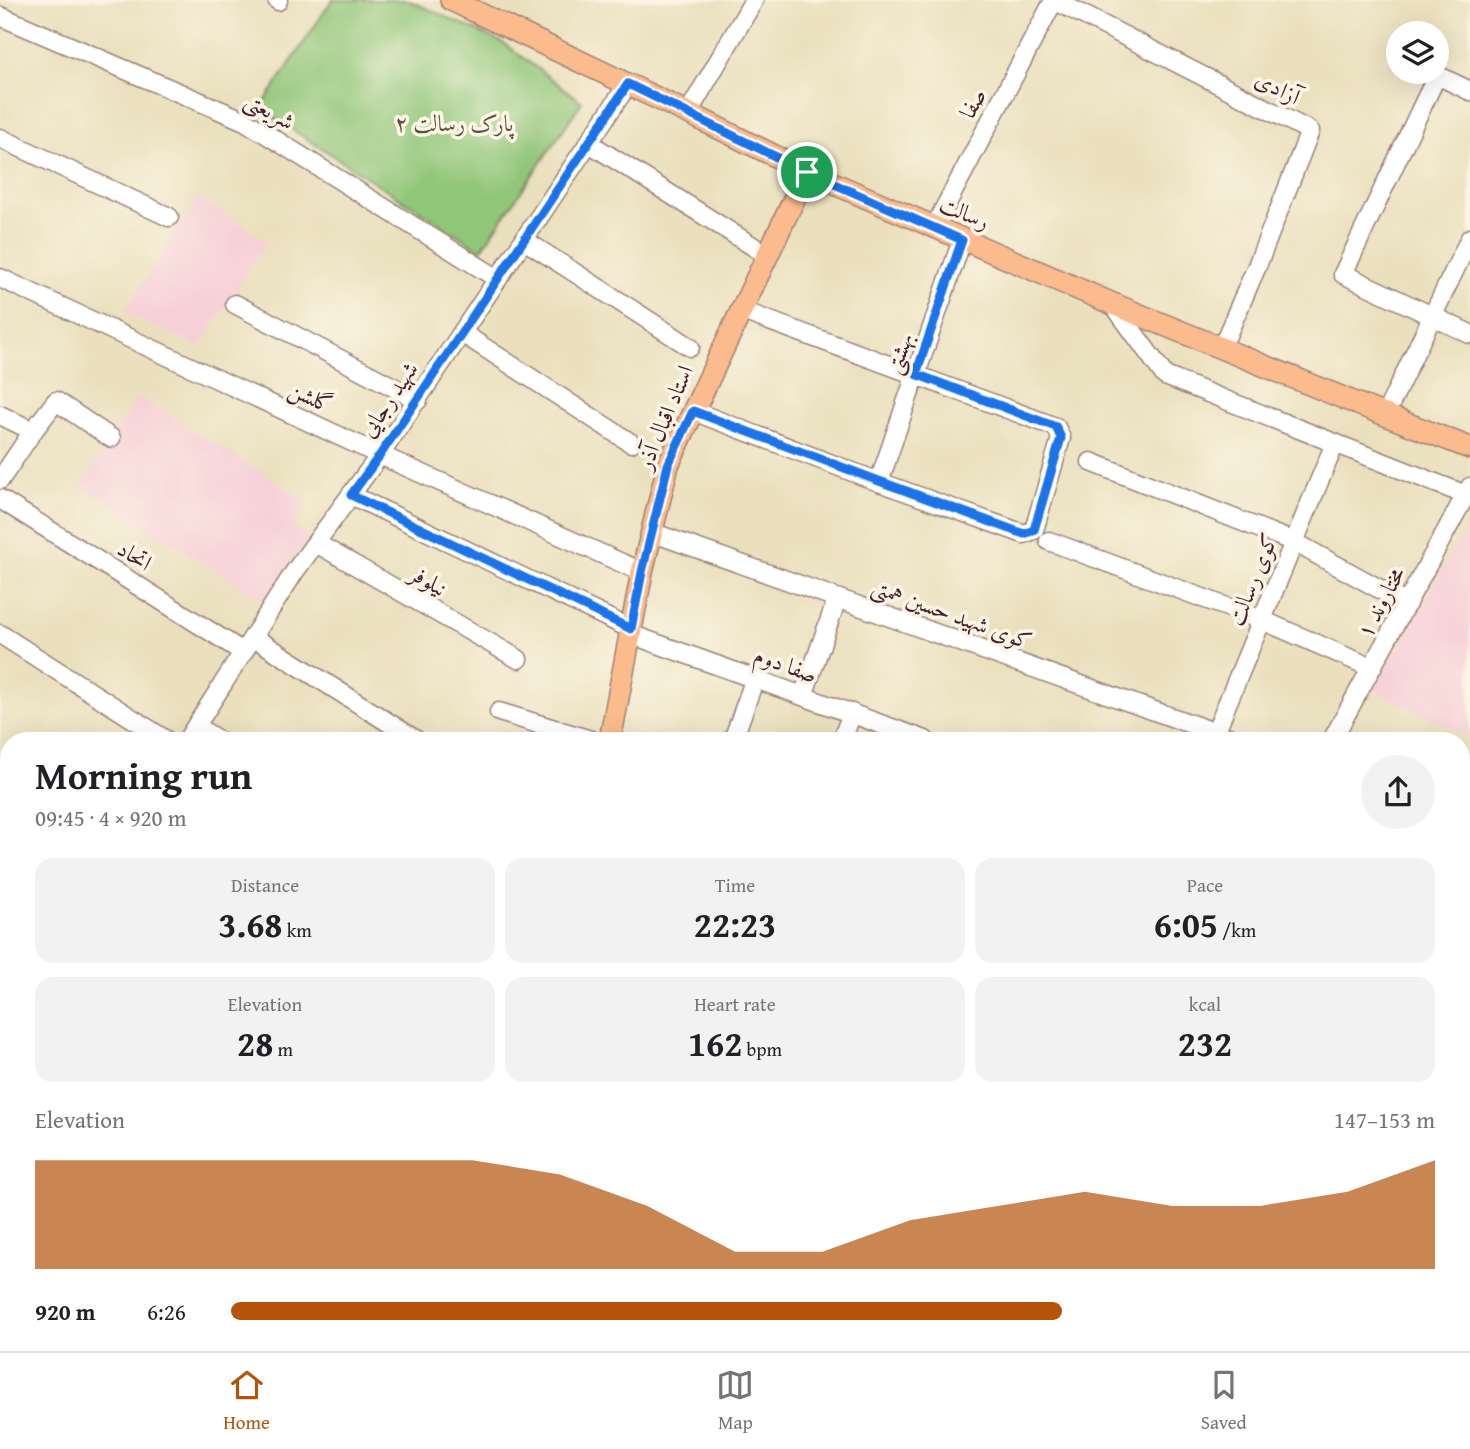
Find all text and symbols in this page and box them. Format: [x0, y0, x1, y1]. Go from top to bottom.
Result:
map controls [1386, 21, 1449, 84]
button: layers [1386, 21, 1449, 84]
street label: آزادی [1250, 62, 1309, 114]
street label: صفا [950, 82, 994, 124]
street label: شریعتی [239, 83, 301, 137]
park label: پارک رسالت ۲ [395, 106, 515, 140]
pin [777, 142, 837, 202]
icon: arrive [788, 153, 826, 191]
street label: رسالت [935, 187, 995, 237]
street label: بهشتی [876, 328, 920, 378]
street label: شهید رجایی [350, 354, 426, 444]
street label: استاد اقبال آذر [626, 360, 701, 476]
street label: گلشن [284, 372, 338, 420]
street label: کوی رسالت [1218, 528, 1286, 630]
street label: اتحاد [111, 532, 159, 578]
street label: نیلوفر [403, 555, 454, 604]
street label: مختاروند ۱ [1347, 560, 1413, 644]
street label: کوی شهید حسین همتی [867, 569, 1037, 657]
street label: صفا دوم [748, 637, 822, 694]
text: Morning run [35, 747, 252, 803]
button: share [1361, 755, 1435, 829]
text: 09:45 · 4 × 920 m [35, 801, 187, 834]
text: Distance [231, 871, 299, 899]
text: Time [715, 871, 755, 899]
text: Pace [1187, 871, 1223, 899]
text: 3.68 [218, 899, 282, 950]
text: 22:23 [694, 899, 776, 950]
text: 6:05 [1154, 899, 1218, 950]
text: km [282, 916, 312, 944]
text: /km [1218, 916, 1256, 944]
text: Elevation [228, 990, 302, 1018]
text: Heart rate [694, 990, 776, 1018]
text: kcal [1189, 990, 1221, 1018]
text: 28 [237, 1018, 273, 1069]
text: 162 [688, 1018, 742, 1069]
text: 232 [1178, 1018, 1232, 1069]
text: m [273, 1035, 293, 1063]
text: bpm [742, 1035, 782, 1063]
text: Elevation [35, 1103, 125, 1136]
text: 147–153 m [1334, 1103, 1435, 1136]
text: 920 m [35, 1295, 96, 1328]
text: 6:26 [147, 1295, 186, 1328]
tab: Home [223, 1366, 270, 1436]
tab: Map [716, 1366, 754, 1436]
tab: Saved [1201, 1366, 1247, 1436]

